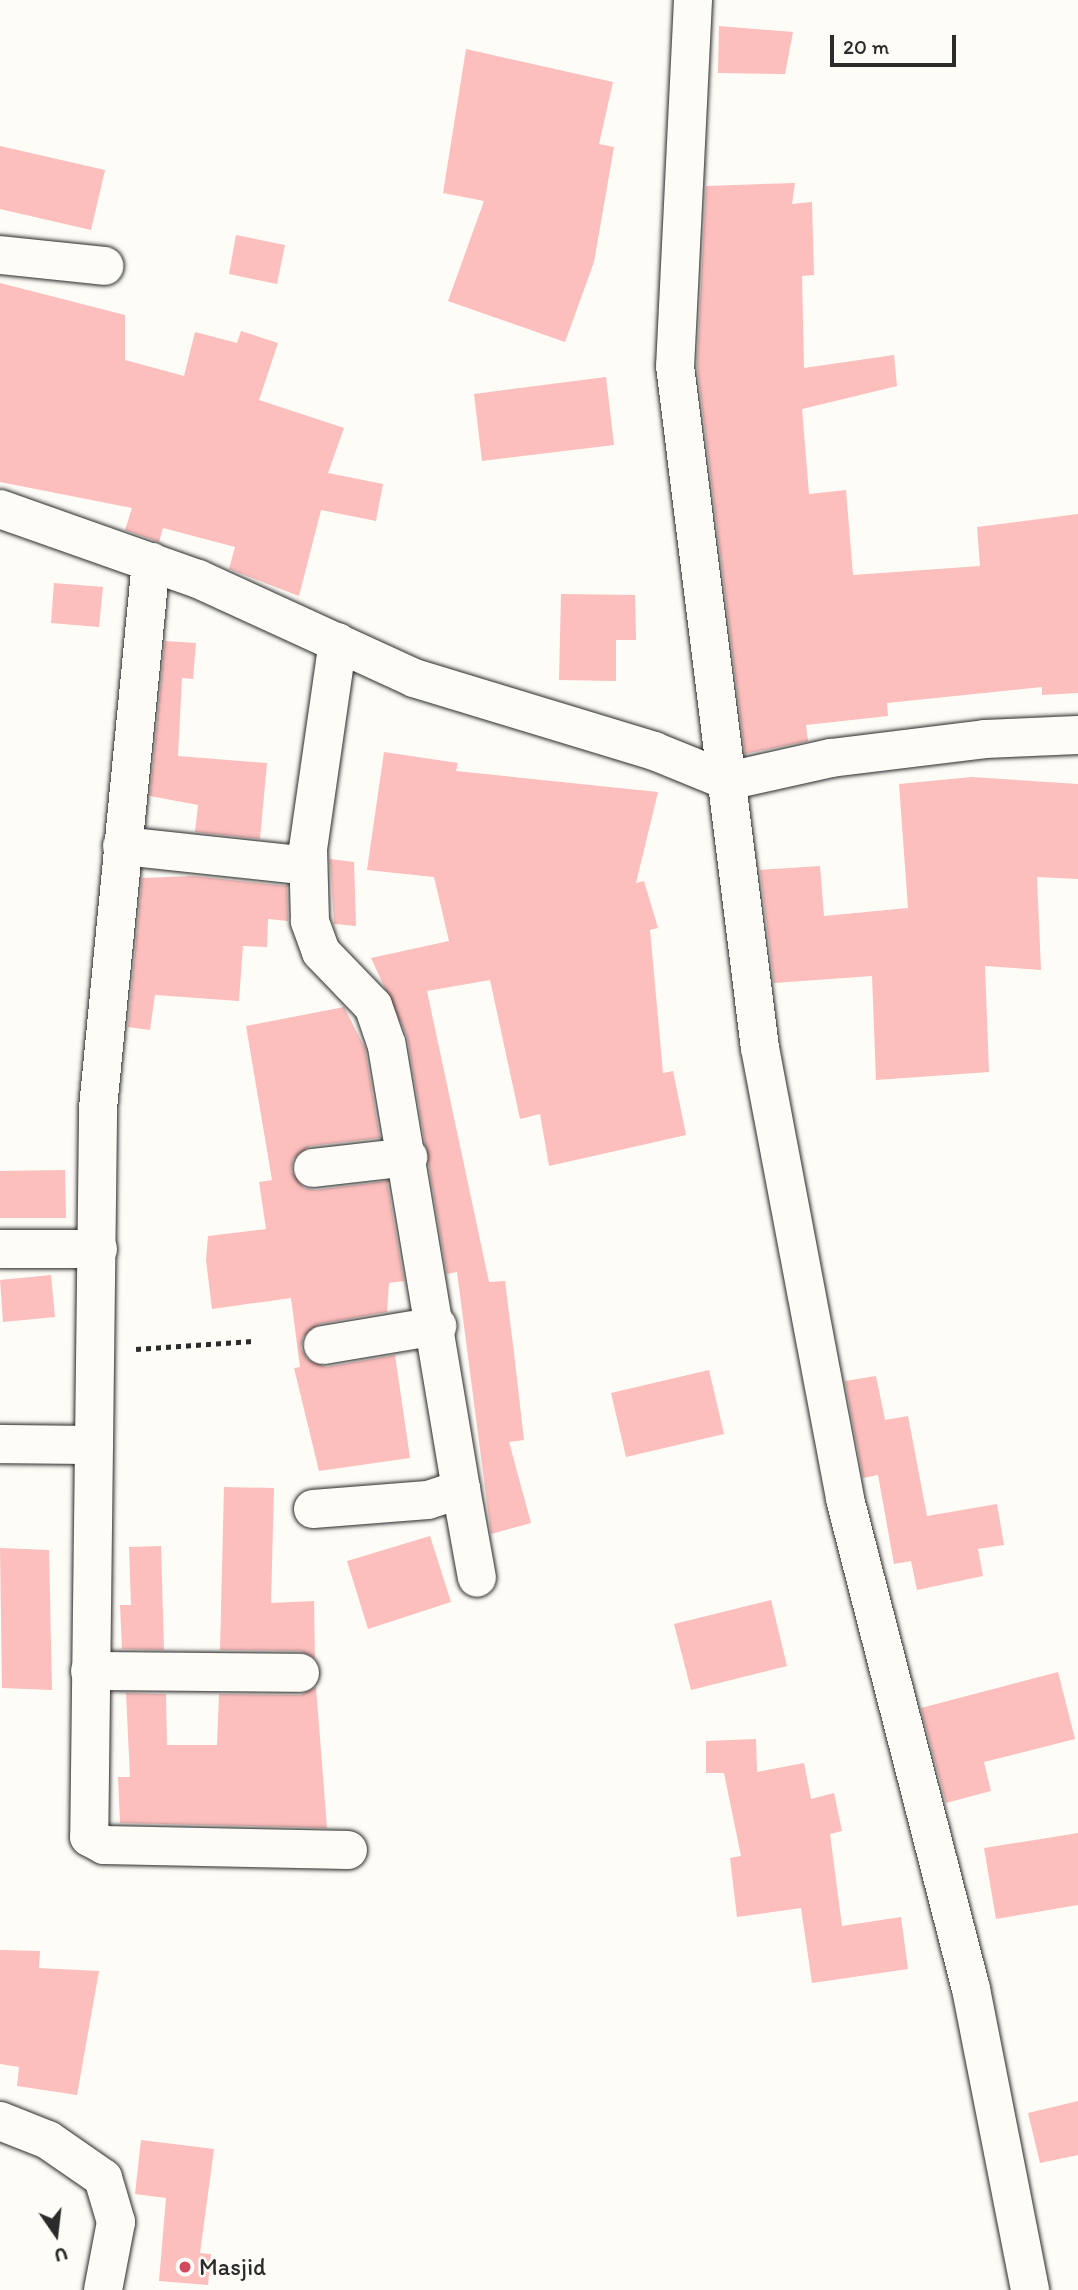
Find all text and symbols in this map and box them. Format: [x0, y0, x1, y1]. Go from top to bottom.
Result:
scale bar [833, 21, 959, 65]
text: 20 m [843, 34, 889, 59]
north arrow [21, 2199, 91, 2269]
text: U [52, 2242, 70, 2268]
place label: Masjid [199, 2253, 266, 2281]
marker: Masjid [177, 2259, 193, 2275]

